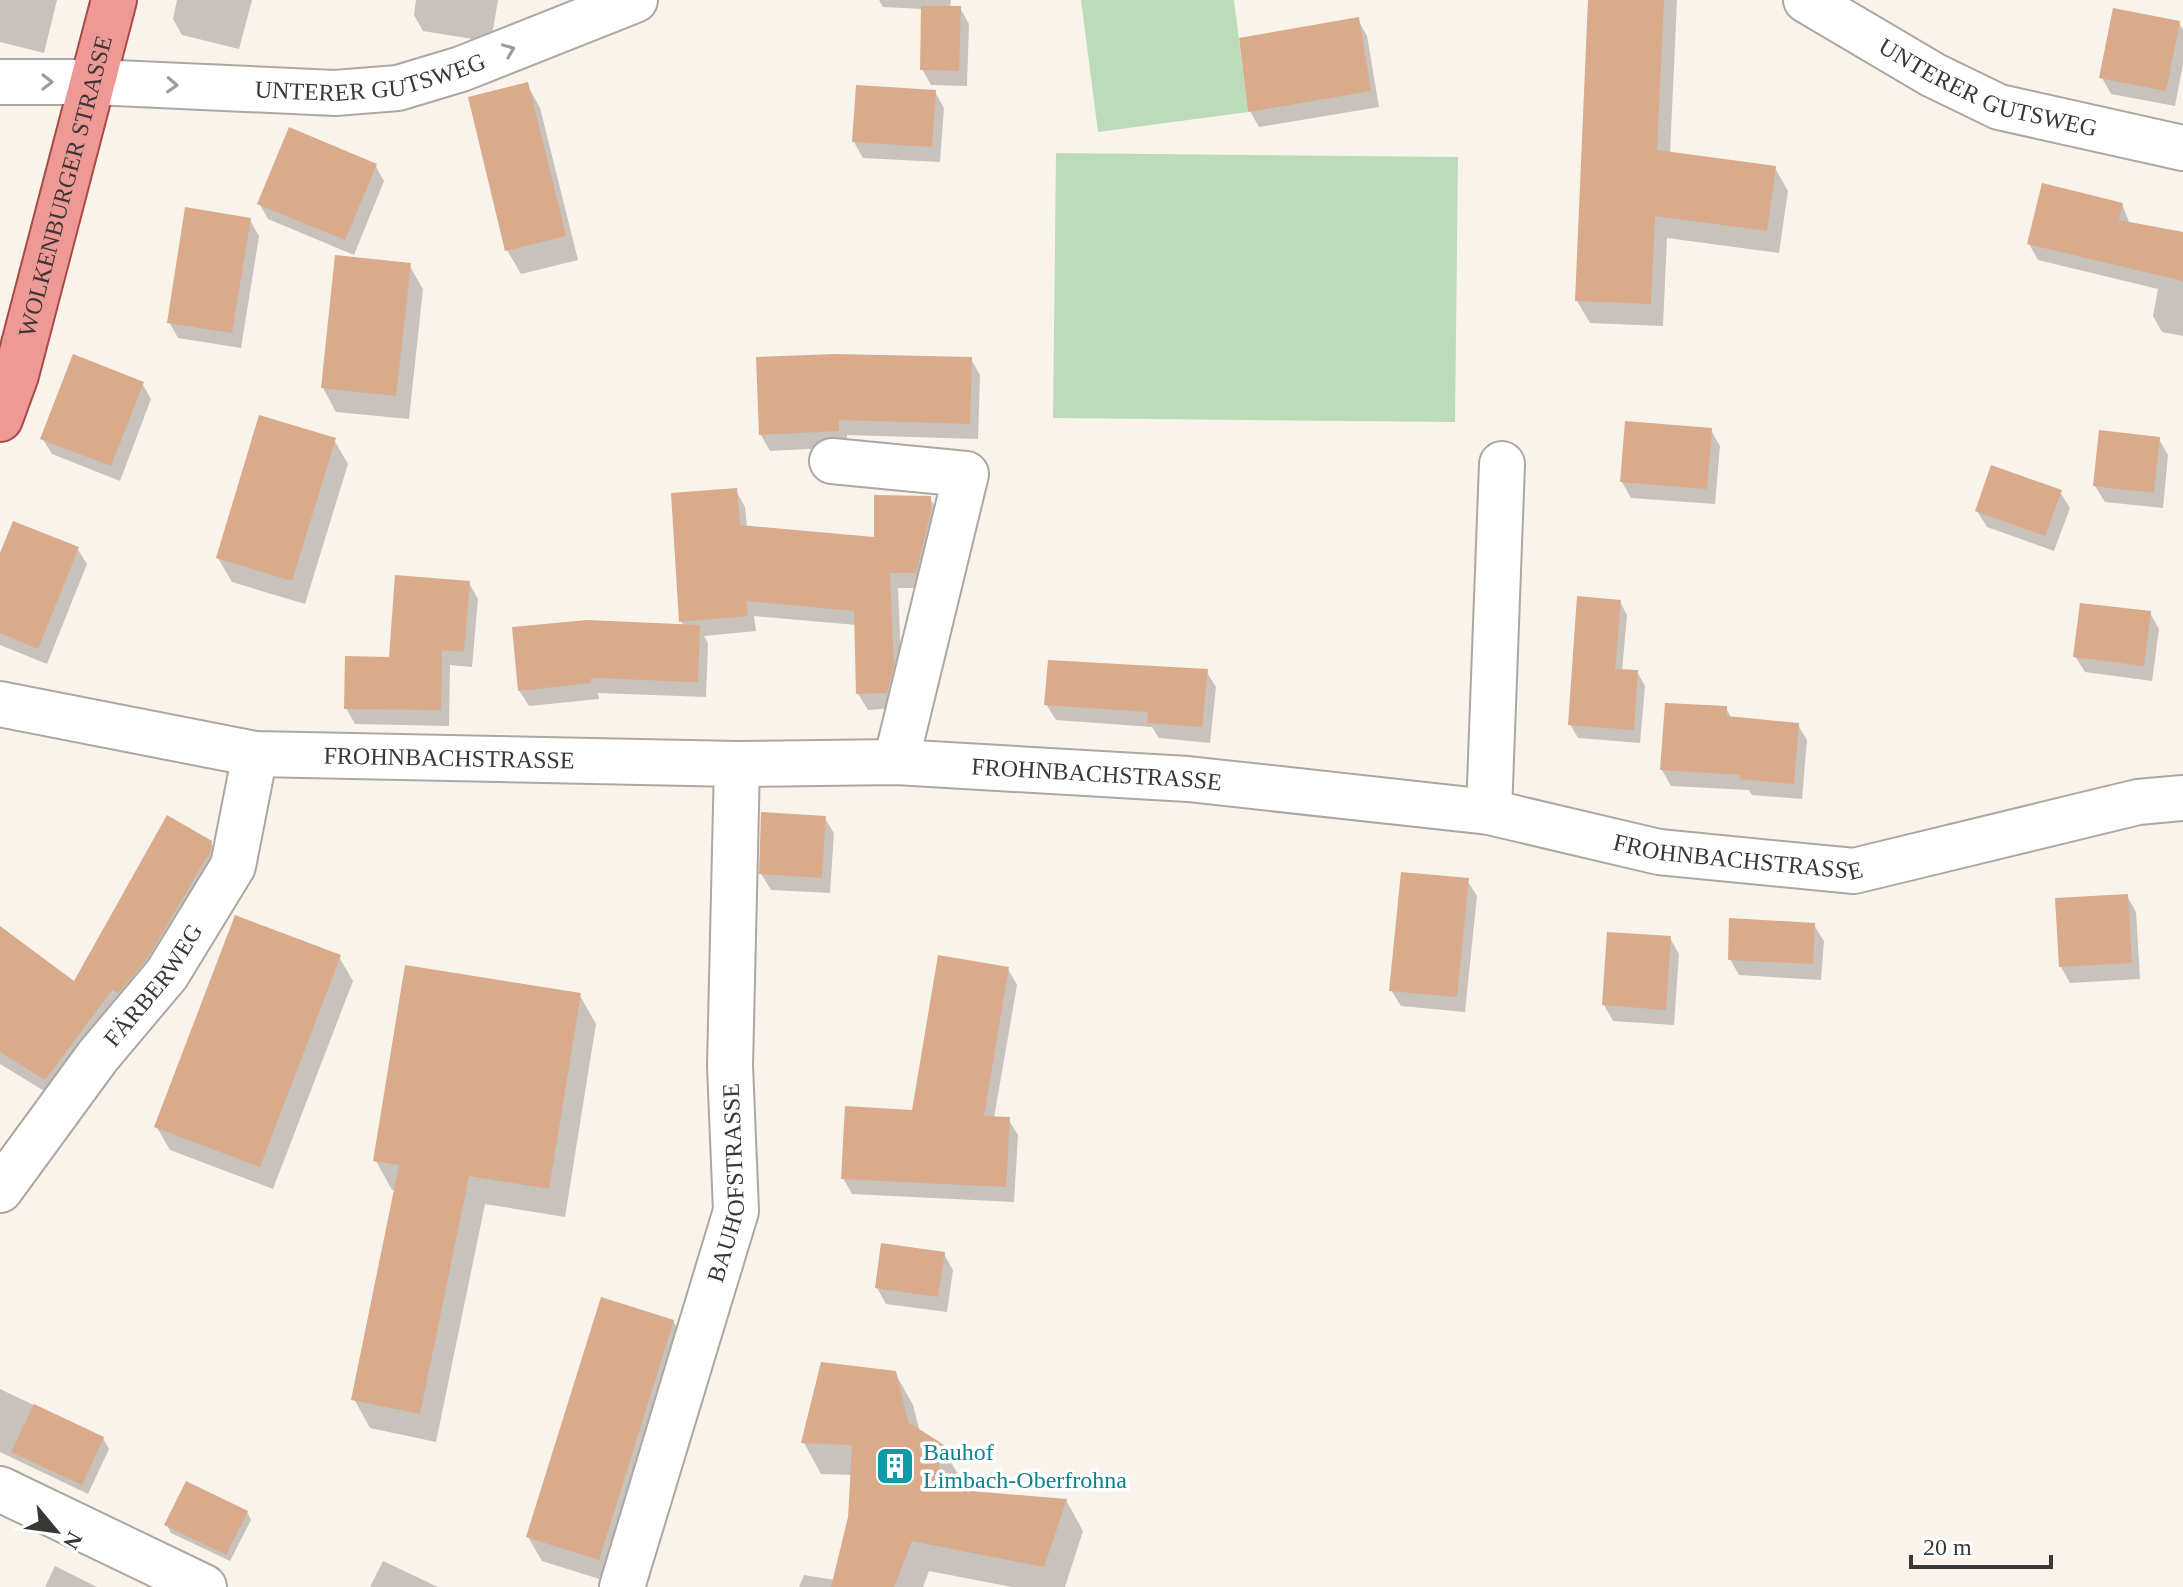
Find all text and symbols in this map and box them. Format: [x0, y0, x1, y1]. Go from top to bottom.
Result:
street label: WOLKENBURGER STRASSE [14, 33, 117, 340]
street label: UNTERER GUTSWEG [1874, 33, 2100, 141]
one-way arrow [501, 43, 515, 60]
street label: UNTERER GUTSWEG [254, 48, 489, 106]
one-way arrow [41, 73, 54, 91]
one-way arrow [166, 77, 179, 94]
street label: FROHNBACHSTRASSE [323, 742, 575, 774]
street label: FROHNBACHSTRASSE [971, 753, 1223, 796]
street label: FROHNBACHSTRASSE [1611, 829, 1865, 885]
street label: FÄRBERWEG [99, 919, 207, 1052]
street label: BAUHOFSTRASSE [702, 1083, 749, 1285]
place label: Bauhof Limbach-Oberfrohna [923, 1439, 1127, 1493]
building icon: Bauhof Limbach-Oberfrohna [874, 1445, 916, 1487]
north arrow [16, 1491, 96, 1571]
scale bar [1911, 1519, 2051, 1569]
text: N [58, 1527, 88, 1554]
text: 20 m [1923, 1534, 1972, 1560]

